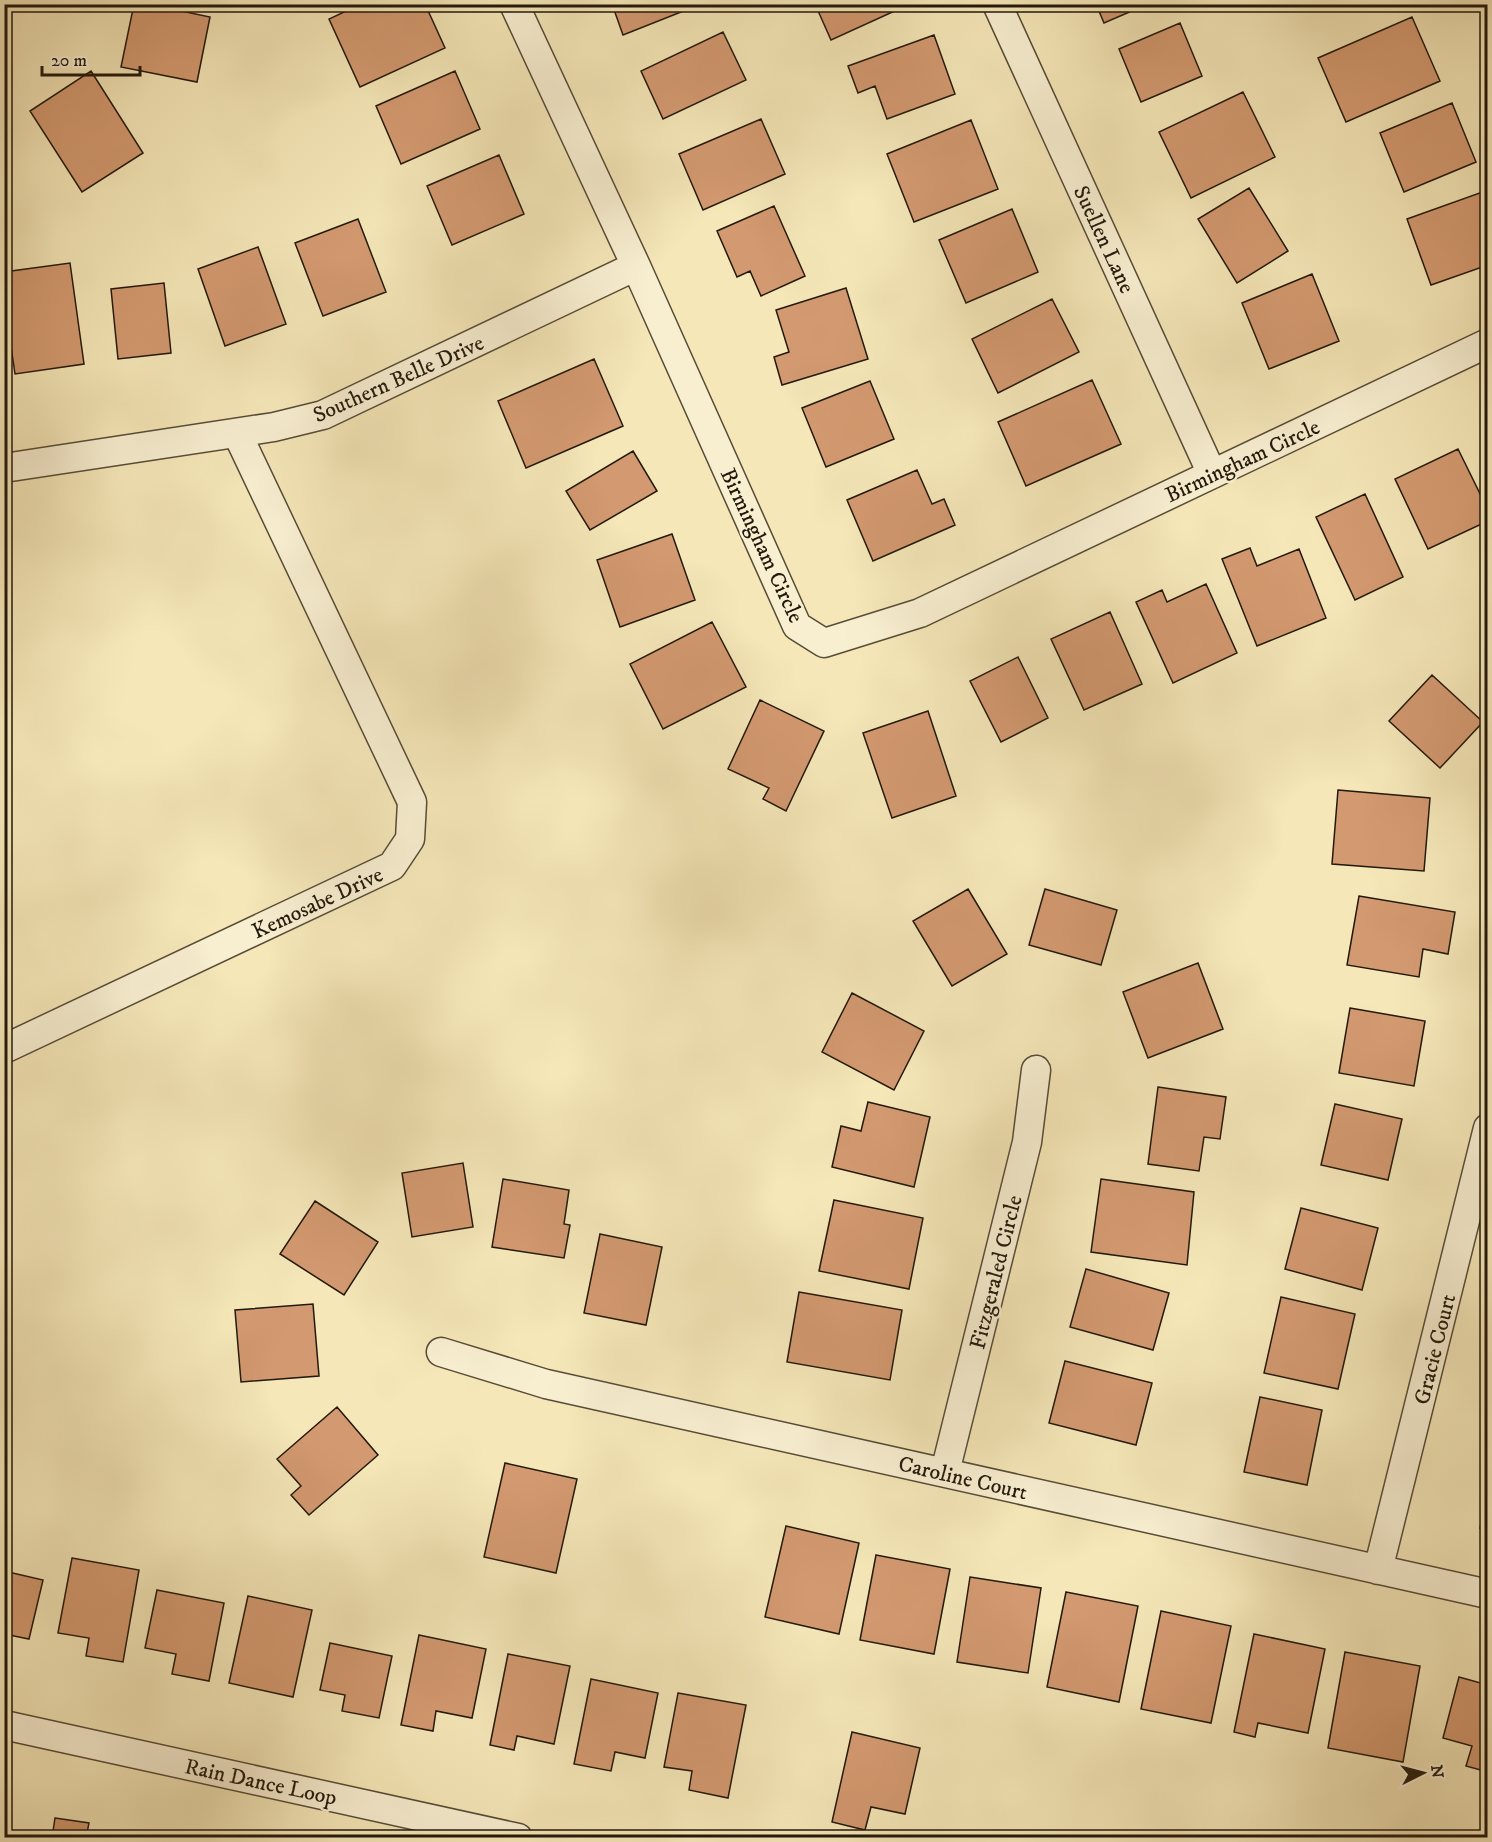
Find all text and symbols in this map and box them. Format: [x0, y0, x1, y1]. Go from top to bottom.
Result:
scale bar [42, 39, 140, 77]
text: 20 m [51, 50, 87, 72]
street label: Suellen Lane [1067, 182, 1140, 298]
street label: Southern Belle Drive [309, 330, 488, 429]
street label: Birmingham Circle [1161, 414, 1324, 509]
street label: Birmingham Circle [714, 464, 809, 627]
street label: Kemosabe Drive [248, 861, 387, 945]
street label: Fitzgeraled Circle [964, 1193, 1029, 1352]
street label: Gracie Court [1409, 1291, 1462, 1407]
street label: Caroline Court [896, 1451, 1030, 1506]
north arrow [1393, 1743, 1453, 1803]
street label: Rain Dance Loop [182, 1753, 339, 1812]
text: N [1426, 1764, 1448, 1779]

